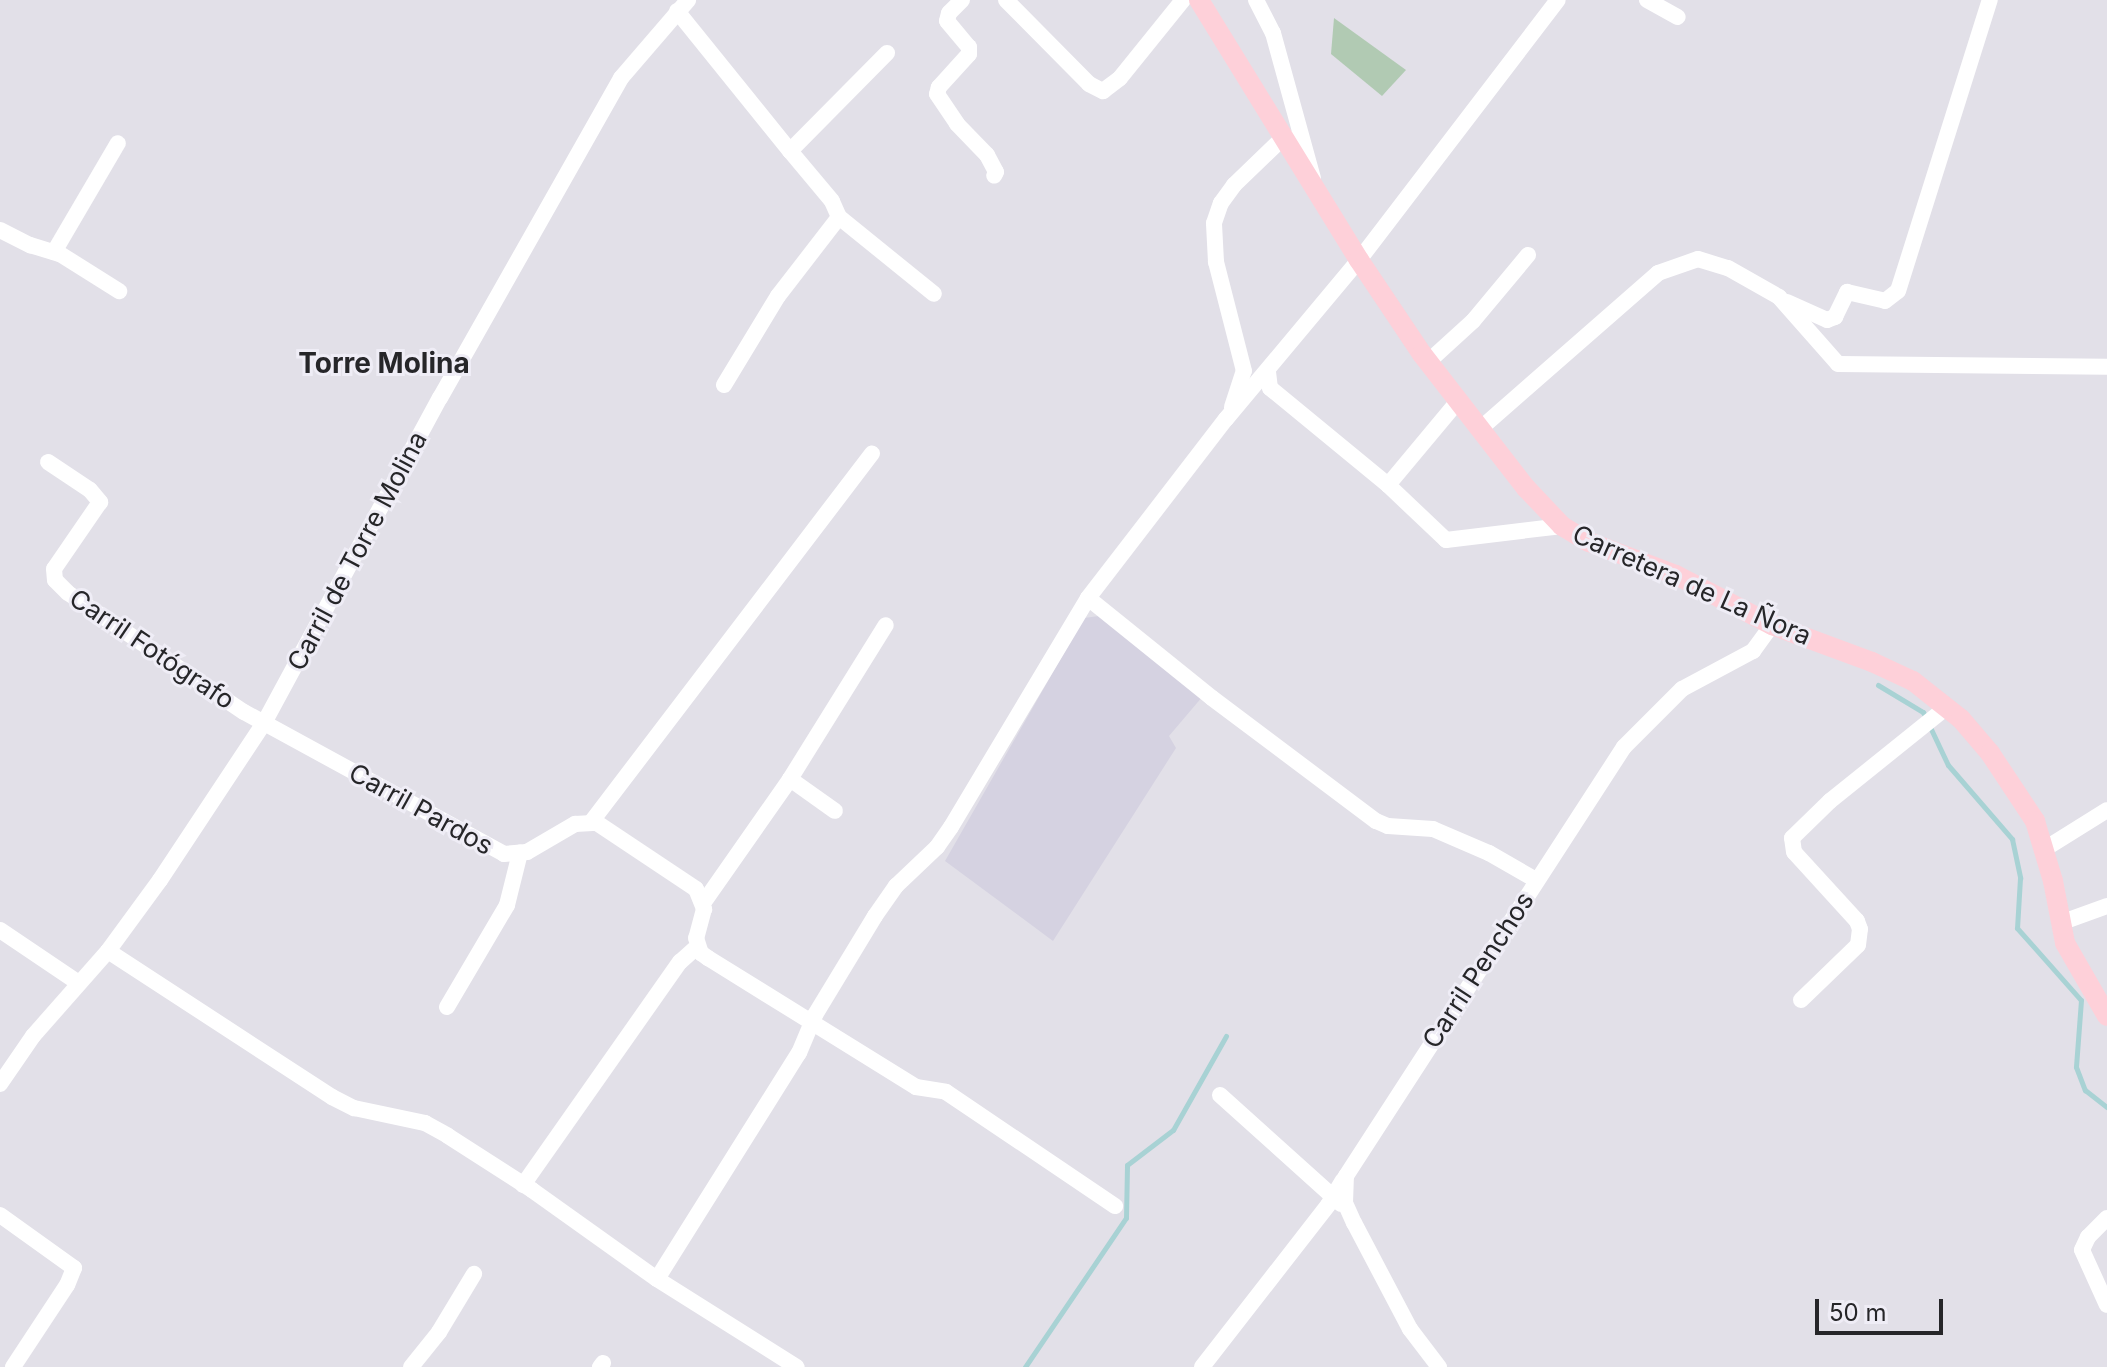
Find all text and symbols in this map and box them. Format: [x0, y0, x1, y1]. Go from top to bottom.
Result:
district label: Torre Molina [298, 346, 470, 380]
street label: Carril de Torre Molina [281, 426, 433, 676]
street label: Carretera de La Ñora [1568, 518, 1816, 652]
street label: Carril Fotógrafo [64, 582, 240, 716]
street label: Carril Pardos [344, 757, 498, 861]
street label: Carril Penchos [1416, 886, 1540, 1054]
scale bar [1819, 1283, 1947, 1333]
text: 50 m [1829, 1298, 1887, 1327]

